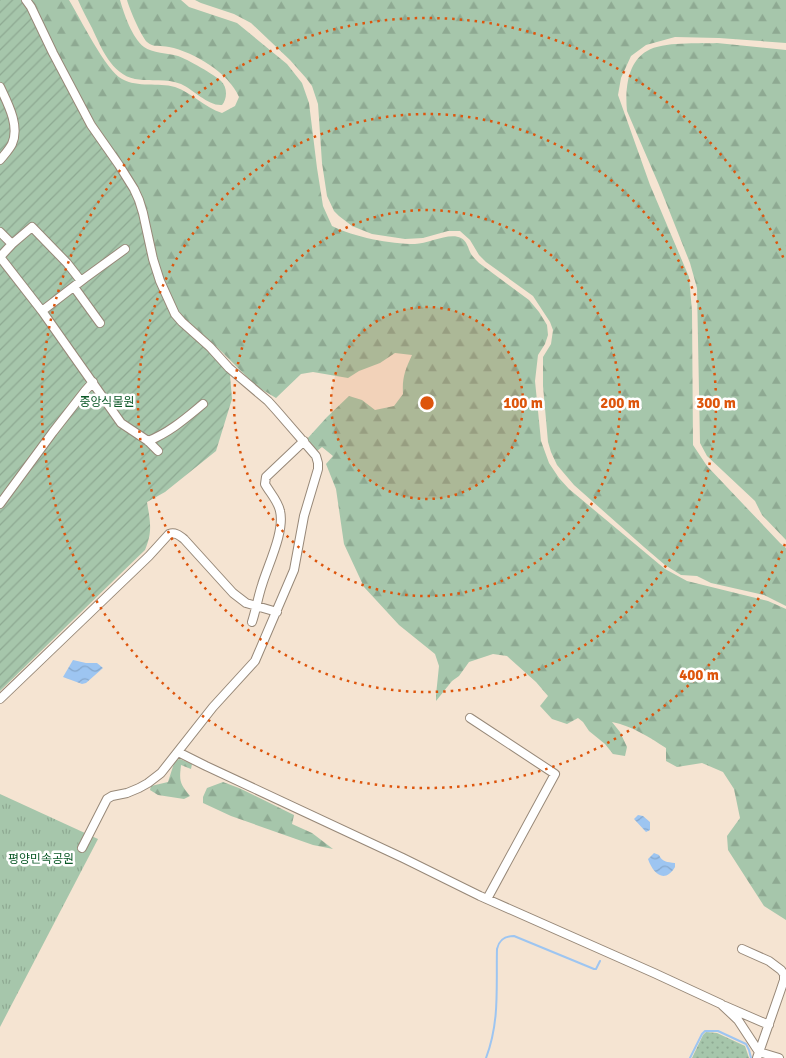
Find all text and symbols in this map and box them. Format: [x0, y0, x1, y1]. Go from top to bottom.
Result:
centre of rings [418, 394, 436, 412]
text: 100 m [503, 394, 543, 412]
text: 200 m [600, 394, 640, 412]
text: 300 m [696, 394, 736, 412]
park label: 중앙식물원 [79, 395, 135, 410]
text: 400 m [679, 666, 719, 684]
park label: 평양민속공원 [8, 852, 74, 867]

